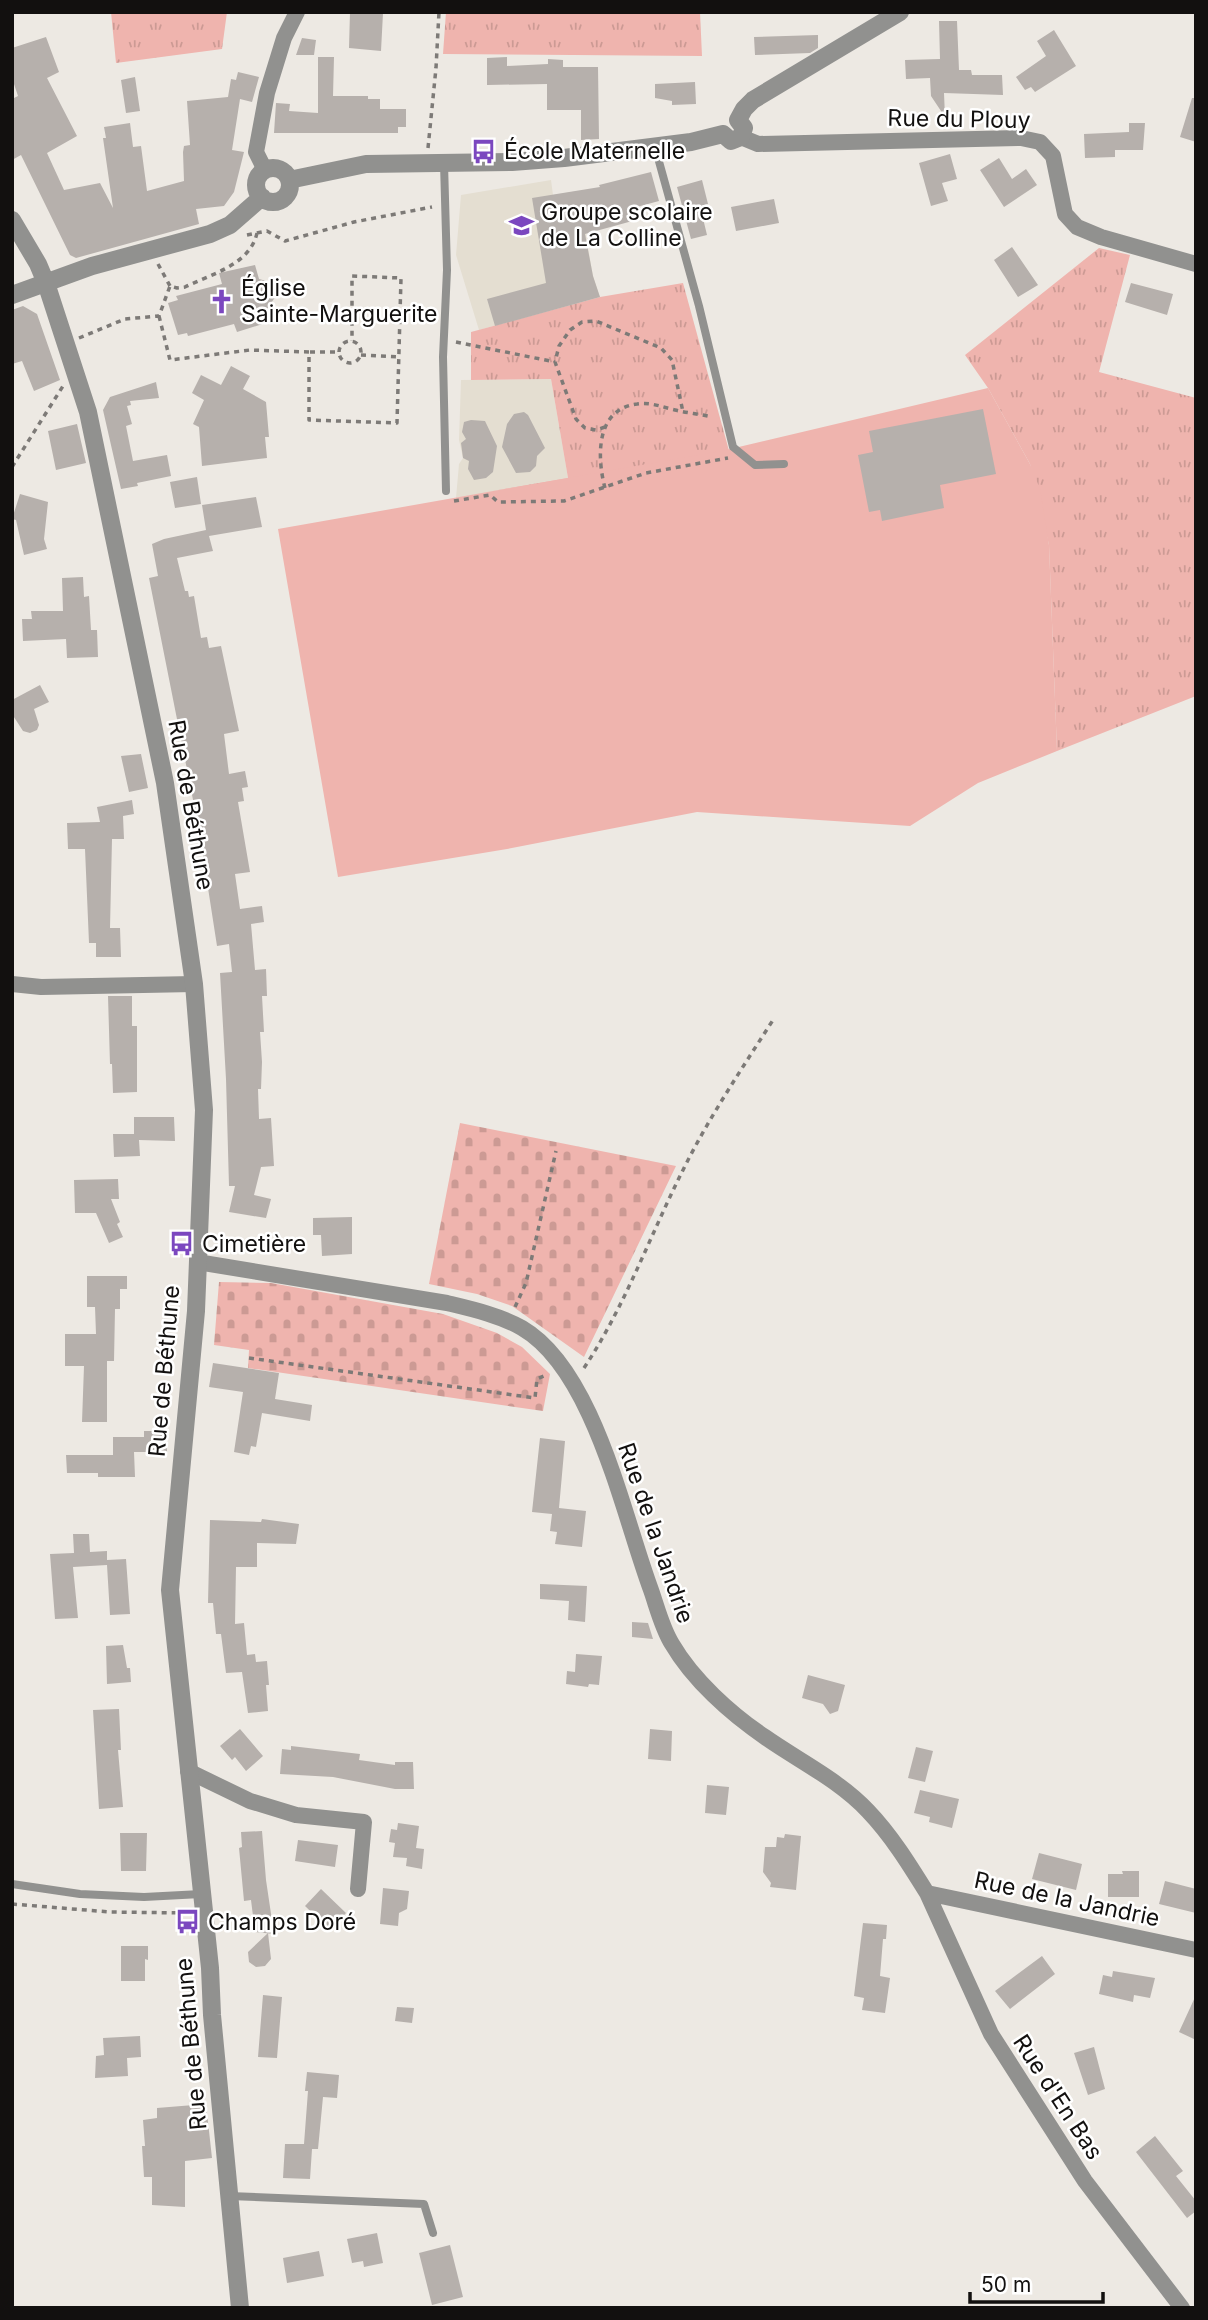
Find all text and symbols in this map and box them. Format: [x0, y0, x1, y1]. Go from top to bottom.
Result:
street label: Rue du Plouy [887, 104, 1031, 134]
bus stop icon: École Maternelle [470, 137, 498, 165]
place label: École Maternelle [504, 137, 685, 165]
place label: Groupe scolaire de La Colline [541, 198, 713, 252]
school or university icon: Groupe scolaire de La Colline [507, 211, 535, 239]
place label: Église Sainte-Marguerite [241, 274, 438, 328]
church icon: Église Sainte-Marguerite [207, 287, 235, 315]
street label: Rue de Béthune [162, 718, 220, 892]
bus stop icon: Cimetière [168, 1230, 196, 1258]
place label: Cimetière [202, 1230, 306, 1258]
street label: Rue de Béthune [143, 1284, 185, 1458]
street label: Rue de la Jandrie [612, 1439, 700, 1627]
street label: Rue de la Jandrie [972, 1866, 1162, 1932]
bus stop icon: Champs Doré [174, 1908, 202, 1936]
place label: Champs Doré [208, 1908, 356, 1936]
street label: Rue de Béthune [170, 1957, 212, 2131]
street label: Rue d'En Bas [1007, 2029, 1109, 2165]
scale bar [970, 2260, 1103, 2304]
text: 50 m [981, 2272, 1031, 2297]

